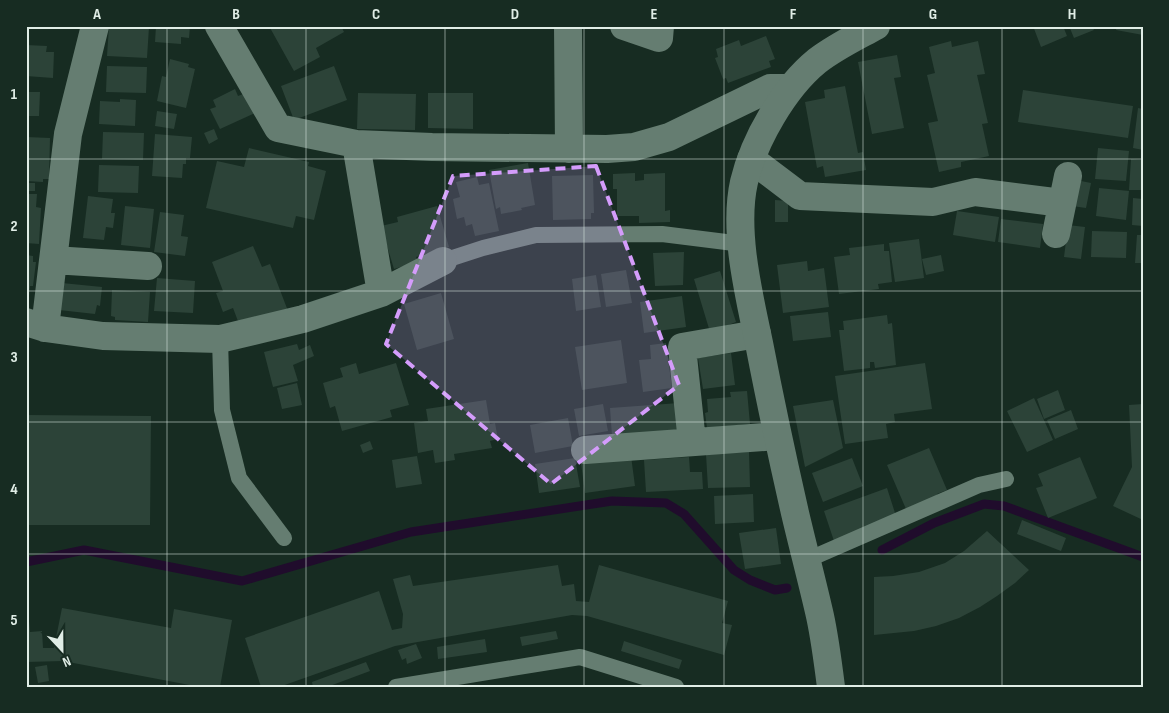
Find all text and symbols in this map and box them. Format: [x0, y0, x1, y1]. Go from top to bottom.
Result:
text: A [92, 5, 101, 24]
text: B [232, 5, 240, 24]
text: C [372, 5, 380, 24]
text: D [511, 5, 519, 24]
text: E [651, 5, 658, 24]
text: F [790, 5, 797, 24]
text: G [929, 5, 937, 24]
text: H [1068, 5, 1076, 24]
text: 1 [11, 85, 18, 104]
text: 2 [10, 217, 18, 236]
text: 3 [10, 348, 18, 367]
text: 4 [10, 480, 18, 499]
text: 5 [10, 611, 18, 630]
north arrow [38, 626, 88, 676]
text: N [60, 652, 73, 671]

